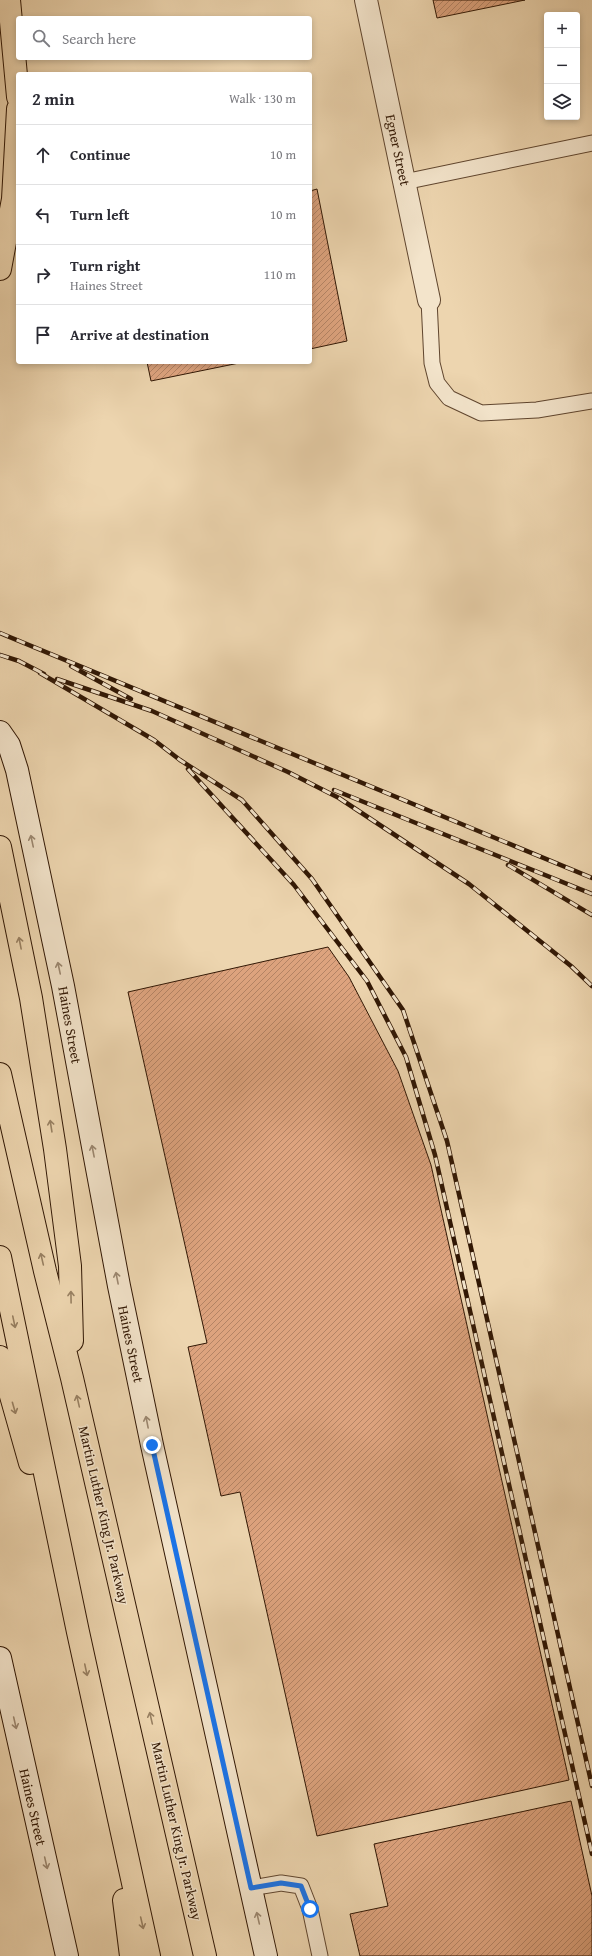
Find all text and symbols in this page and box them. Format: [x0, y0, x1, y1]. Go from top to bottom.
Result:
map controls [544, 12, 580, 120]
button: + [544, 12, 580, 48]
search box [16, 16, 312, 60]
icon: search [30, 27, 52, 49]
text: Search here [62, 28, 136, 49]
button: − [544, 48, 580, 84]
button: layers [544, 84, 580, 120]
text: 2 min [32, 86, 74, 111]
text: Walk · 130 m [229, 89, 296, 108]
street label: Egner Street [381, 112, 415, 188]
icon: ahead [32, 144, 54, 166]
text: Continue [70, 144, 131, 165]
text: 10 m [270, 145, 296, 164]
icon: left [32, 204, 54, 226]
text: Turn left [70, 204, 129, 225]
text: 10 m [270, 205, 296, 224]
text: Turn right [70, 255, 141, 276]
icon: right [32, 264, 54, 286]
text: 110 m [264, 265, 296, 284]
text: Haines Street [70, 276, 143, 295]
icon: arrive [32, 324, 54, 346]
text: Arrive at destination [70, 324, 209, 345]
one-way arrow [28, 834, 36, 847]
one-way arrow [16, 937, 24, 950]
one-way arrow [55, 962, 63, 975]
street label: Haines Street [53, 985, 87, 1065]
one-way arrow [47, 1120, 55, 1133]
one-way arrow [89, 1145, 97, 1158]
one-way arrow [38, 1253, 45, 1266]
one-way arrow [113, 1272, 121, 1285]
one-way arrow [67, 1291, 75, 1304]
street label: Haines Street [113, 1304, 149, 1384]
one-way arrow [11, 1315, 19, 1328]
one-way arrow [73, 1395, 81, 1408]
one-way arrow [11, 1401, 19, 1414]
one-way arrow [143, 1416, 151, 1429]
street label: Martin Luther King Jr. Parkway [74, 1424, 134, 1606]
route end [143, 1436, 161, 1454]
one-way arrow [83, 1663, 91, 1676]
one-way arrow [147, 1712, 155, 1725]
one-way arrow [11, 1716, 19, 1729]
street label: Martin Luther King Jr. Parkway [147, 1740, 207, 1922]
street label: Haines Street [14, 1767, 52, 1847]
one-way arrow [42, 1857, 50, 1870]
route start [301, 1900, 319, 1918]
one-way arrow [253, 1912, 261, 1925]
one-way arrow [139, 1916, 147, 1929]

